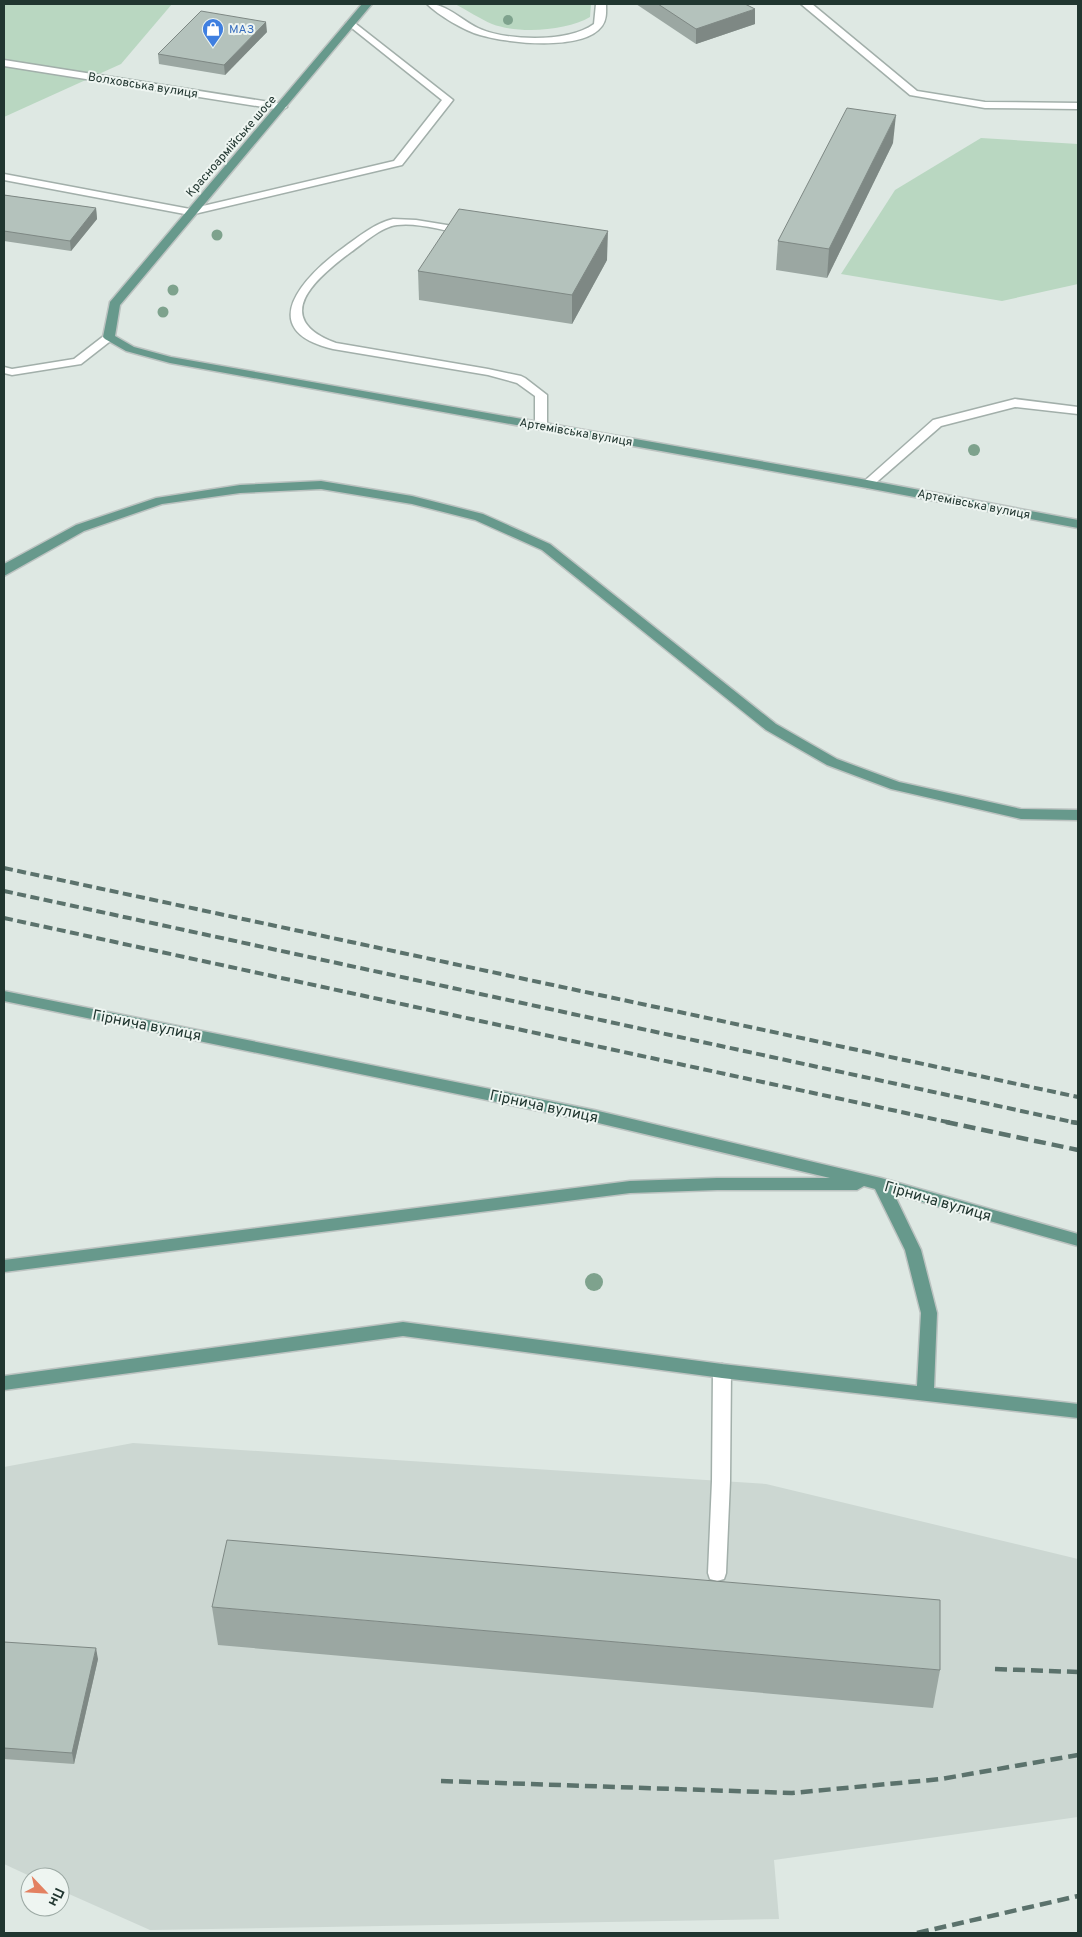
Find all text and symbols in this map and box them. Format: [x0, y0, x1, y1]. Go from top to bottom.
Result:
shop icon: МАЗ [201, 17, 225, 48]
place label: МАЗ [229, 22, 254, 38]
street label: Волховська вулиця [87, 69, 199, 103]
street label: Красноармійське шосе [183, 92, 280, 201]
street label: Артемівська вулиця [518, 415, 634, 451]
street label: Артемівська вулиця [916, 486, 1032, 524]
street label: Гірнича вулиця [91, 1007, 203, 1046]
street label: Гірнича вулиця [488, 1087, 600, 1128]
street label: Гірнича вулиця [882, 1178, 993, 1227]
north arrow [20, 1867, 70, 1917]
text: Пн [44, 1885, 67, 1909]

